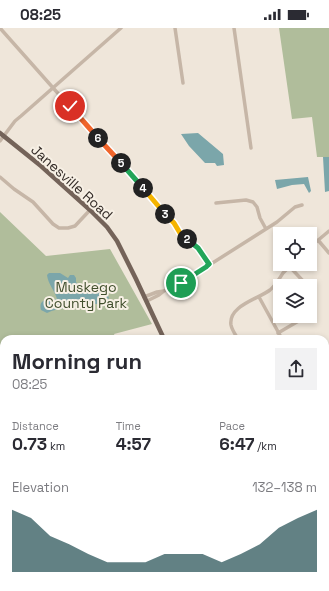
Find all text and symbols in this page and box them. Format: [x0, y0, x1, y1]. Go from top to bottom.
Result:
text: 08:25 [20, 5, 61, 24]
pin [53, 89, 87, 123]
icon: check [59, 95, 81, 117]
pin: 6 [88, 128, 108, 148]
text: 6 [95, 131, 101, 145]
street label: Janesville Road [27, 140, 117, 224]
pin: 5 [111, 153, 131, 173]
text: 5 [118, 156, 124, 170]
pin: 4 [133, 178, 153, 198]
text: 4 [140, 181, 147, 195]
pin: 3 [155, 204, 175, 224]
text: 3 [162, 207, 168, 221]
map controls [273, 227, 317, 323]
button: locate [273, 227, 317, 271]
pin: 2 [177, 229, 197, 249]
text: 2 [184, 232, 190, 246]
pin [164, 266, 198, 300]
icon: arrive [170, 272, 192, 294]
park label: Muskego County Park [45, 278, 128, 312]
button: layers [273, 279, 317, 323]
text: Morning run [12, 347, 142, 375]
button: share [275, 348, 317, 390]
text: 08:25 [12, 376, 47, 393]
text: Distance [12, 419, 59, 433]
text: Time [116, 419, 141, 433]
text: Pace [219, 419, 245, 433]
text: 0.73 [12, 433, 47, 455]
text: 4:57 [116, 433, 151, 455]
text: 6:47 [219, 433, 254, 455]
text: km [47, 439, 65, 453]
text: /km [254, 439, 277, 453]
text: Elevation [12, 479, 69, 496]
text: 132–138 m [252, 479, 317, 496]

